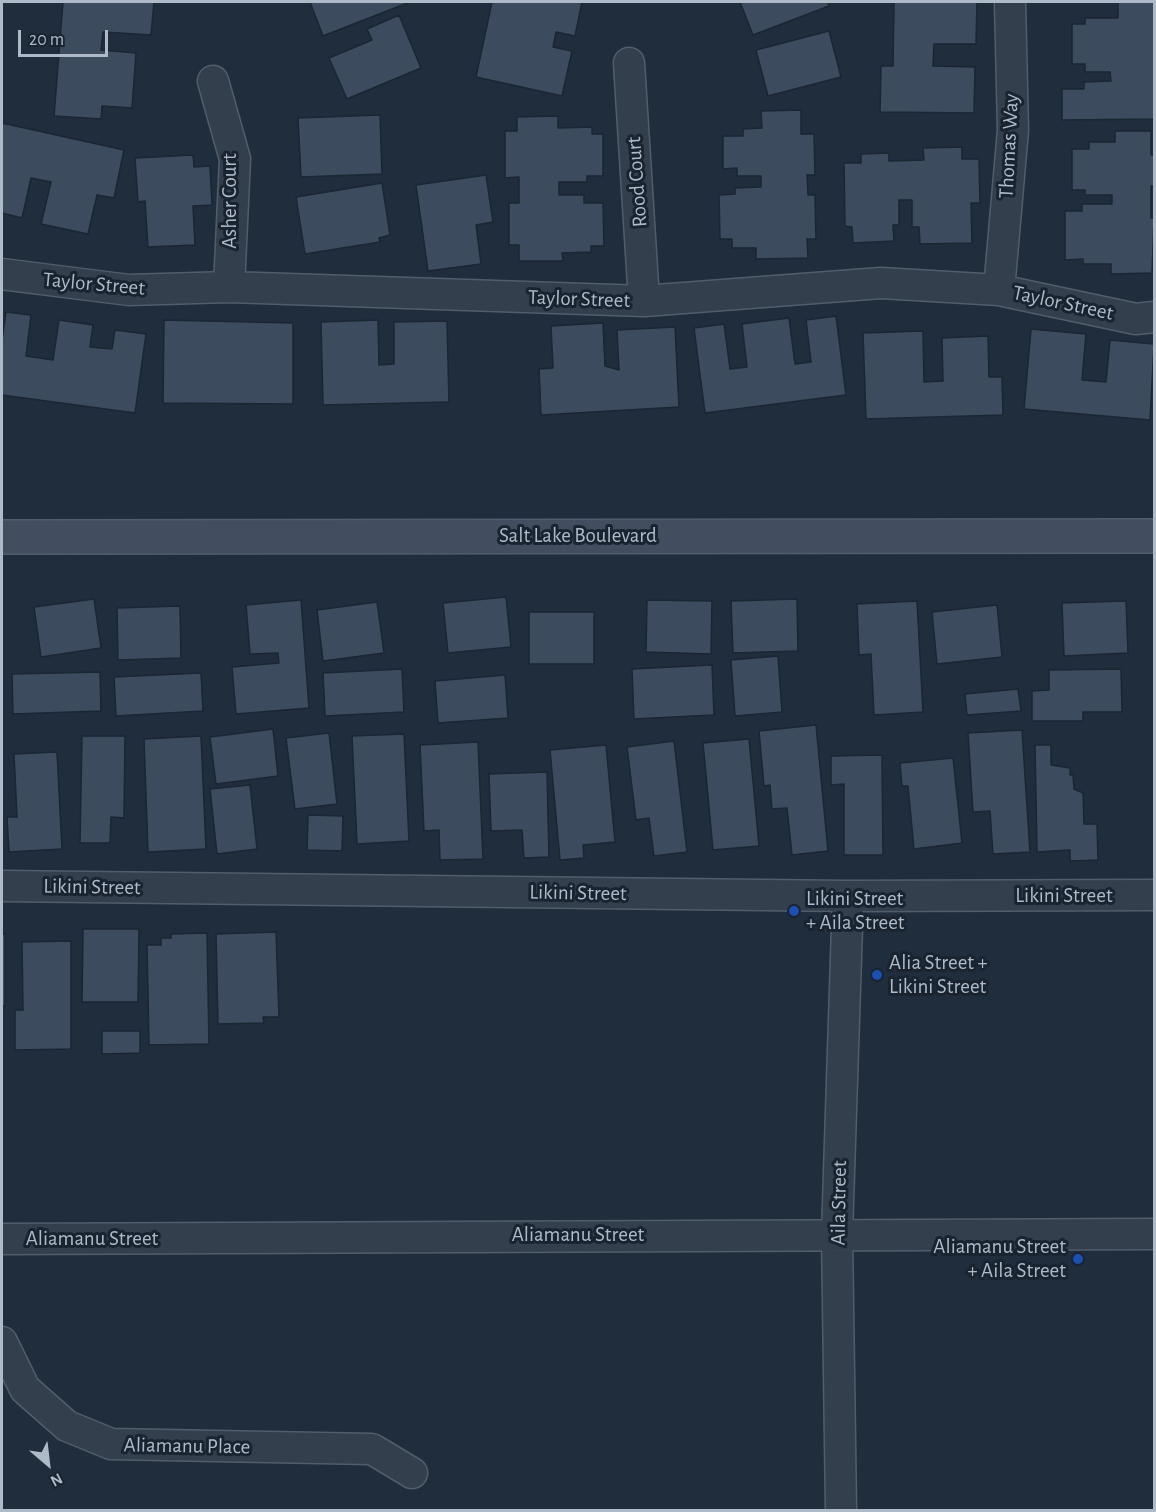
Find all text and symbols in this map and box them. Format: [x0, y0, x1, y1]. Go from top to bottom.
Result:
scale bar [21, 18, 111, 56]
text: 20 m [29, 31, 64, 49]
street label: Thomas Way [994, 93, 1024, 199]
street label: Rood Court [621, 136, 653, 228]
street label: Asher Court [217, 153, 243, 249]
street label: Taylor Street [42, 267, 146, 301]
street label: Taylor Street [1010, 280, 1116, 326]
street label: Taylor Street [527, 285, 631, 313]
street label: Salt Lake Boulevard [499, 523, 657, 549]
street label: Likini Street [43, 874, 141, 900]
street label: Likini Street [529, 880, 627, 906]
street label: Likini Street [1015, 883, 1113, 909]
place label: Likini Street + Aila Street [806, 886, 905, 936]
marker: Likini Street + Aila Street [787, 904, 801, 918]
place label: Alia Street + Likini Street [889, 950, 988, 1000]
marker: Alia Street + Likini Street [870, 968, 884, 982]
street label: Aila Street [826, 1160, 852, 1246]
street label: Aliamanu Street [512, 1222, 644, 1248]
street label: Aliamanu Street [26, 1226, 158, 1252]
place label: Aliamanu Street + Aila Street [933, 1234, 1066, 1284]
marker: Aliamanu Street + Aila Street [1071, 1252, 1085, 1266]
street label: Aliamanu Place [123, 1432, 251, 1460]
north arrow [18, 1434, 78, 1494]
text: N [48, 1470, 65, 1490]

